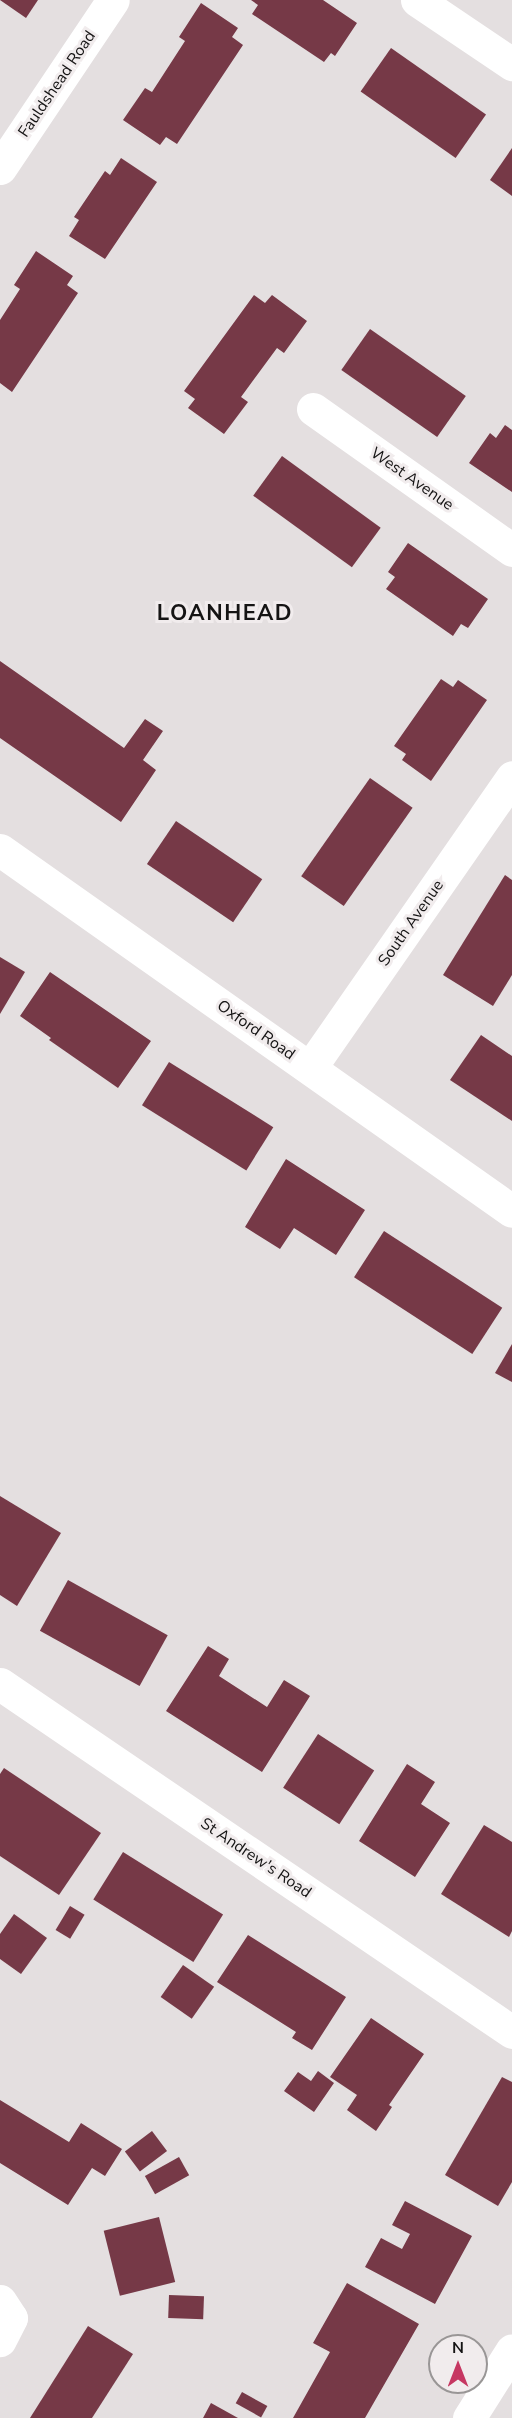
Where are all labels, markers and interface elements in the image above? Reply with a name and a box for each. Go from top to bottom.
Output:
street label: Fauldshead Road [14,27,100,141]
street label: West Avenue [367,443,457,515]
district label: LOANHEAD [157,601,293,627]
street label: South Avenue [374,876,448,970]
street label: Oxford Road [213,996,299,1064]
street label: St Andrew's Road [197,1814,315,1902]
north arrow [428,2334,488,2394]
text: N [452,2337,464,2359]

